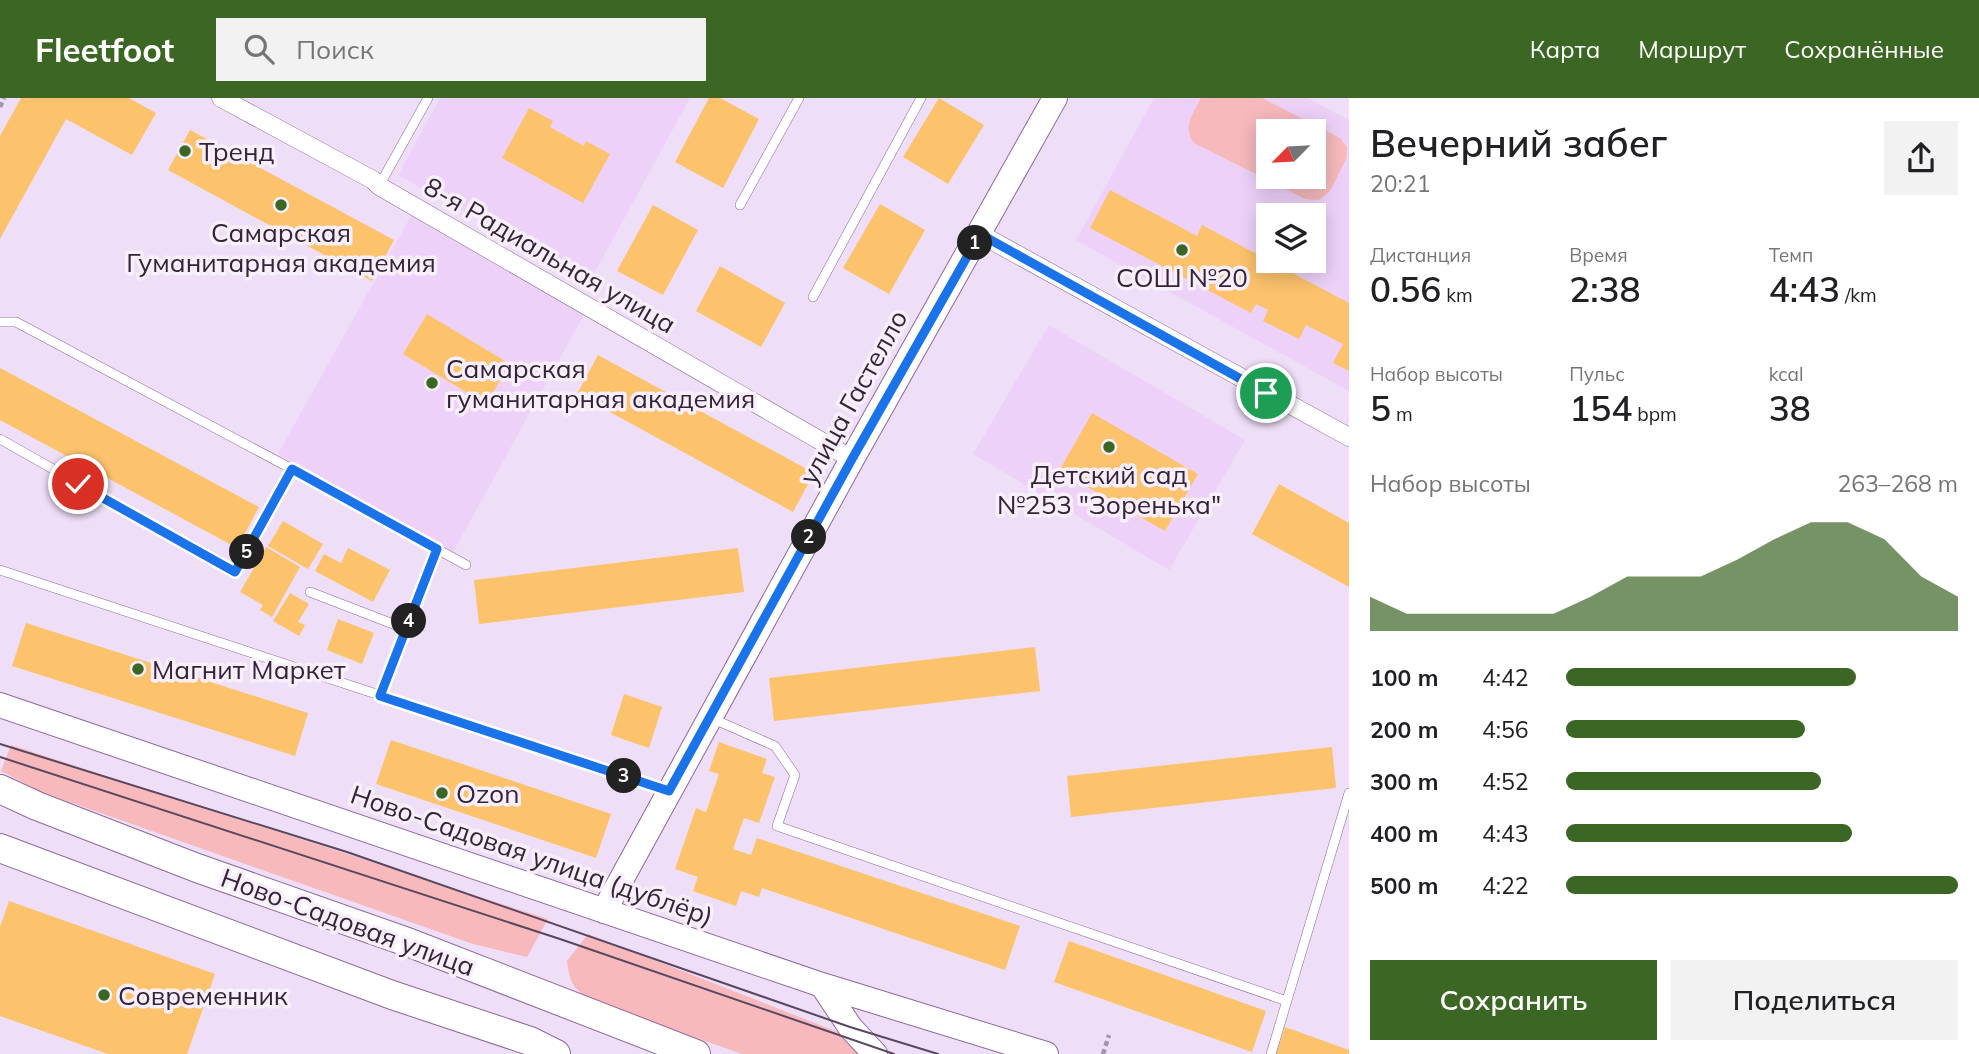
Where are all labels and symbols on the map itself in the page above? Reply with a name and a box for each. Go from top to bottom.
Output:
north arrow [1256,119,1326,189]
place label: Тренд [199,135,275,168]
marker: Тренд [177,143,193,159]
street label: 8-я Радиальная улица [418,169,682,341]
marker: Самарская Гуманитарная академия [273,197,289,213]
place label: Самарская Гуманитарная академия [126,216,436,279]
pin: 1 [958,226,992,260]
marker: СОШ №20 [1174,242,1190,258]
place label: СОШ №20 [1116,261,1248,294]
street label: улица Гастелло [791,304,915,490]
place label: Самарская гуманитарная академия [446,352,755,415]
pin [1236,363,1296,423]
marker: Самарская гуманитарная академия [424,375,440,391]
marker: Детский сад №253 "Зоренька" [1101,439,1117,455]
pin [48,454,108,514]
place label: Детский сад №253 "Зоренька" [997,458,1221,521]
pin: 2 [792,520,826,555]
pin: 5 [230,534,264,570]
pin: 4 [392,603,426,638]
place label: Магнит Маркет [152,653,346,686]
marker: Магнит Маркет [130,661,146,677]
pin: 3 [606,758,642,794]
place label: Ozon [456,777,519,810]
street label: Ново-Садовая улица (дублёр) [347,778,717,932]
marker: Ozon [434,785,450,801]
street label: Ново-Садовая улица [217,862,479,982]
place label: Современник [118,979,288,1012]
marker: Современник [96,987,112,1003]

